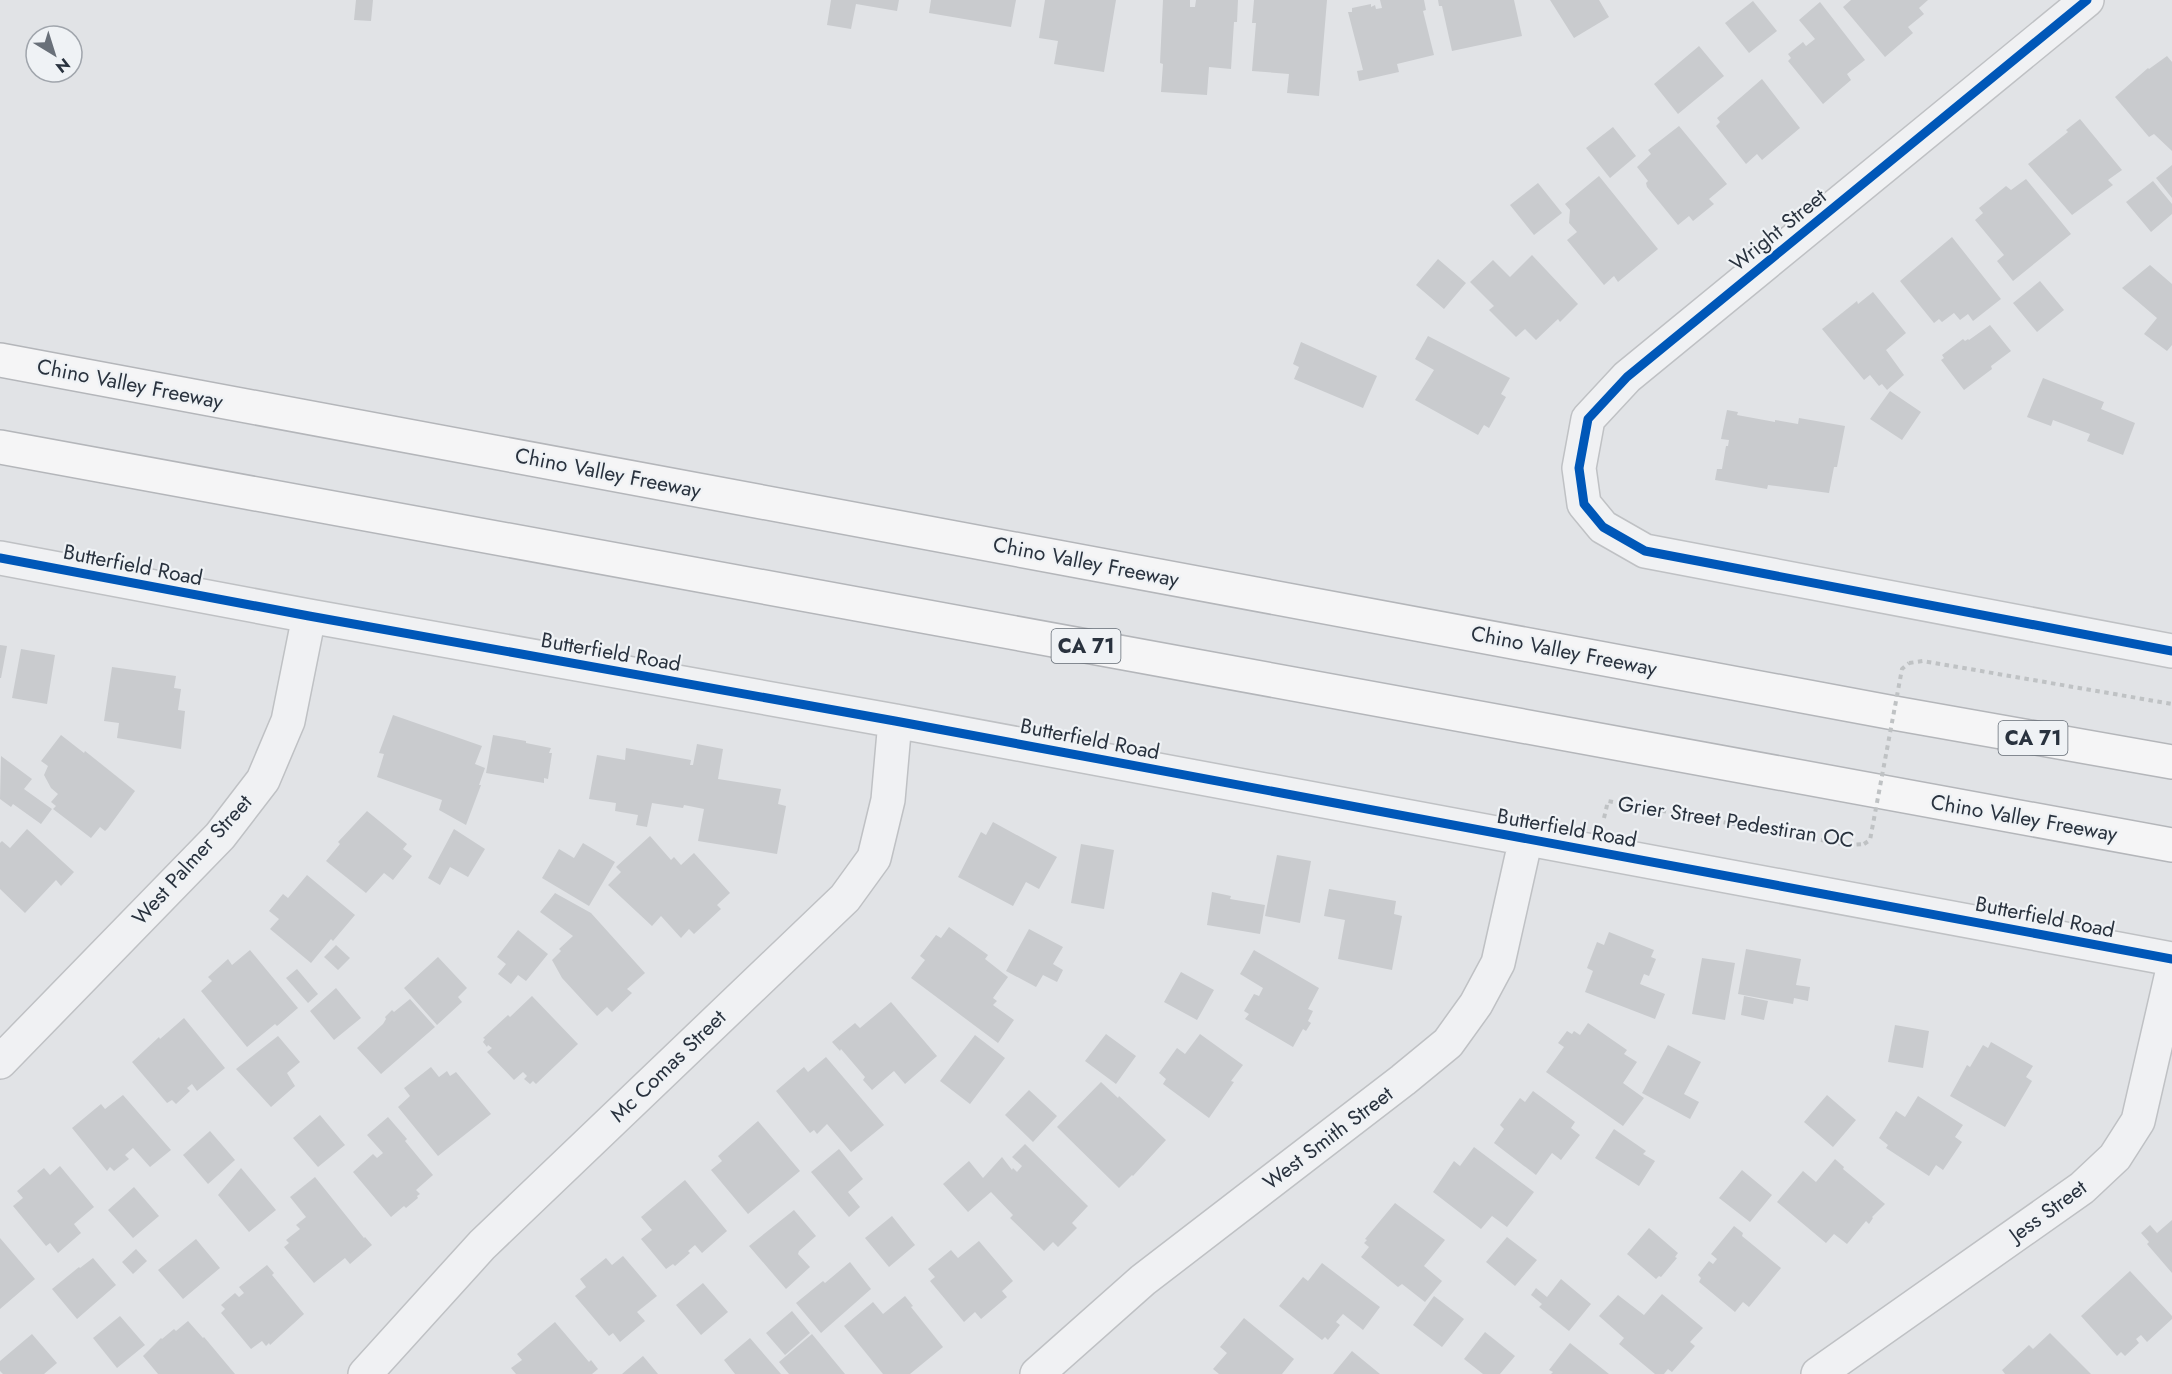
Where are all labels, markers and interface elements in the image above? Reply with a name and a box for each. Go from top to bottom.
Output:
north arrow [24,24,84,84]
text: N [51,52,75,78]
street label: Wright Street [1723,182,1833,278]
street label: Chino Valley Freeway [34,351,226,417]
street label: Chino Valley Freeway [512,440,704,506]
street label: Chino Valley Freeway [990,529,1182,595]
street label: Butterfield Road [61,537,205,593]
street label: Chino Valley Freeway [1468,618,1660,684]
street label: Butterfield Road [539,625,683,679]
road number: CA 71 [1052,629,1120,663]
street label: Butterfield Road [1018,711,1162,767]
road number: CA 71 [1998,721,2068,755]
street label: Chino Valley Freeway [1928,787,2120,849]
street label: West Palmer Street [125,788,259,932]
street label: Grier Street Pedestiran OC [1616,789,1856,855]
street label: Butterfield Road [1495,801,1639,855]
street label: Butterfield Road [1973,889,2117,945]
street label: Mc Comas Street [603,1003,733,1129]
street label: West Smith Street [1257,1079,1399,1197]
street label: Jess Street [2001,1173,2093,1251]

